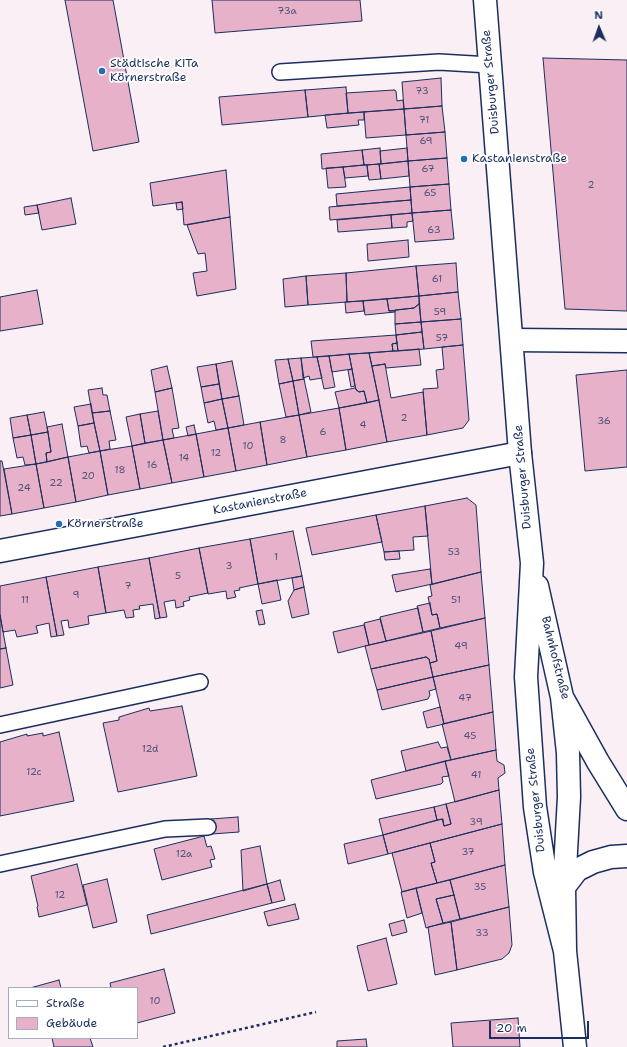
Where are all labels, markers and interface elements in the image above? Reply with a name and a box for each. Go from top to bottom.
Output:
house number: 73a [277,5,297,17]
north arrow [579,8,619,48]
text: N [594,8,603,23]
street label: Duisburger Straße [479,29,503,135]
place label: Städtische KiTa Körnerstraße [110,57,199,85]
marker: Städtische KiTa Körnerstraße [97,66,107,76]
house number: 73 [415,85,429,97]
house number: 71 [419,114,429,126]
house number: 69 [419,135,433,147]
place label: Kastanienstraße [472,152,567,166]
marker: Kastanienstraße [459,154,469,164]
house number: 67 [422,163,434,175]
house number: 2 [588,179,594,191]
house number: 65 [424,187,436,199]
house number: 63 [427,224,441,236]
house number: 61 [432,273,442,285]
house number: 59 [434,306,446,318]
house number: 57 [436,332,448,344]
house number: 2 [401,412,407,424]
house number: 36 [597,415,611,427]
house number: 4 [360,419,366,431]
street label: Duisburger Straße [511,424,535,530]
house number: 6 [320,426,326,438]
house number: 8 [280,434,286,446]
house number: 10 [243,440,253,452]
house number: 12 [211,447,221,459]
house number: 14 [179,452,189,464]
house number: 16 [147,459,157,471]
house number: 18 [114,464,126,476]
house number: 20 [81,470,95,482]
house number: 22 [49,477,63,489]
house number: 24 [17,482,31,494]
street label: Kastanienstraße [212,486,308,518]
place label: Körnerstraße [67,517,144,531]
marker: Körnerstraße [54,519,64,529]
house number: 53 [448,546,460,558]
house number: 1 [274,551,278,563]
house number: 3 [226,560,232,572]
house number: 5 [175,570,181,582]
house number: 7 [125,580,131,592]
house number: 9 [73,589,79,601]
house number: 11 [21,594,29,606]
house number: 51 [451,594,461,606]
street label: Bahnhofstraße [538,615,572,701]
house number: 49 [454,640,468,652]
house number: 47 [458,692,472,704]
house number: 45 [464,730,476,742]
house number: 12d [142,743,158,755]
street label: Duisburger Straße [523,747,549,853]
house number: 12c [26,766,42,778]
house number: 41 [471,769,481,781]
house number: 39 [469,816,483,828]
house number: 37 [461,846,475,858]
house number: 12a [176,848,192,860]
house number: 35 [474,881,486,893]
house number: 12 [55,889,65,901]
house number: 33 [475,927,489,939]
legend [8,987,138,1039]
text: Straße [46,995,85,1011]
house number: 10 [150,995,160,1007]
scale bar [491,1013,591,1039]
text: Gebäude [46,1015,97,1031]
text: 20 m [496,1020,527,1036]

